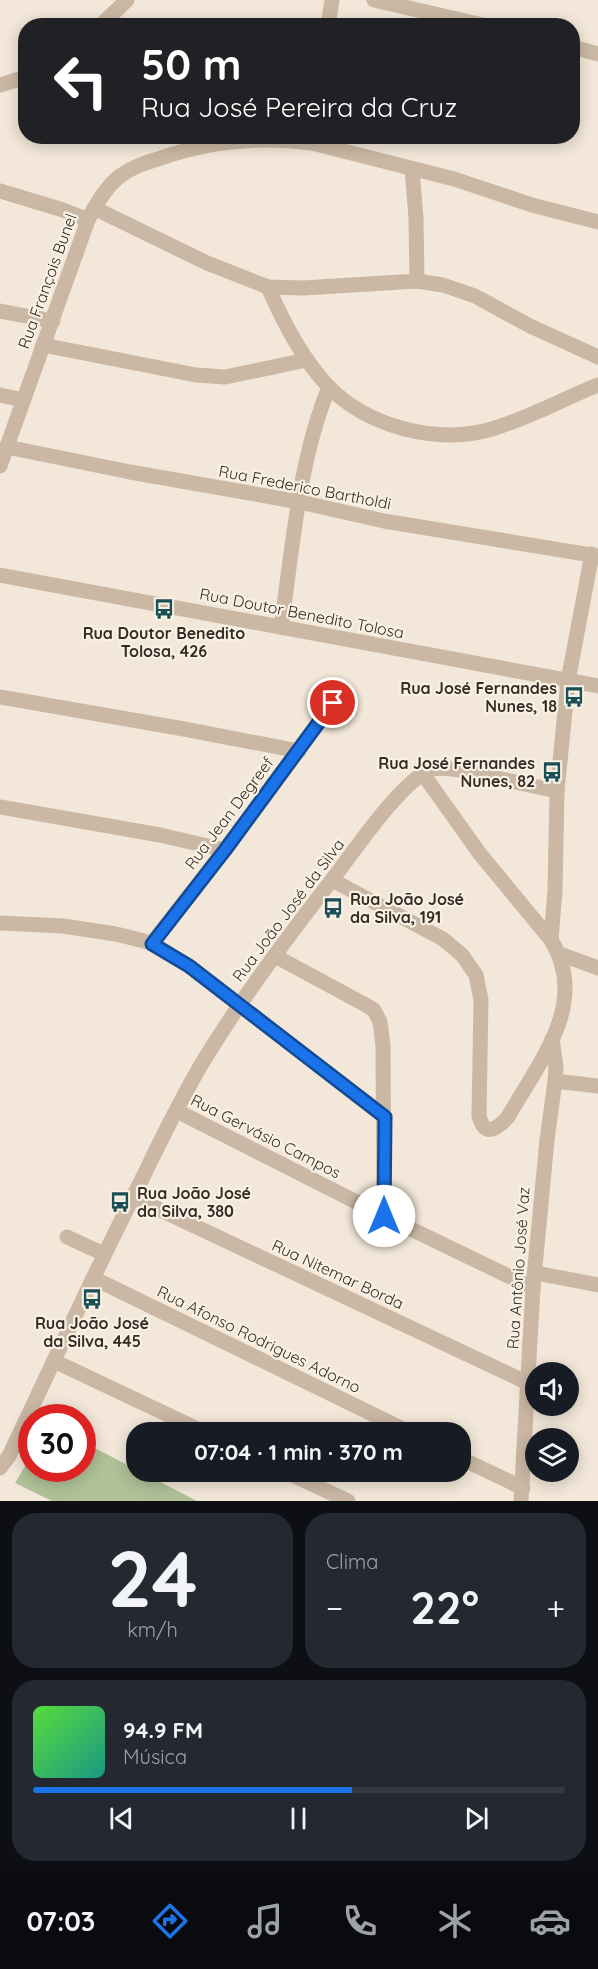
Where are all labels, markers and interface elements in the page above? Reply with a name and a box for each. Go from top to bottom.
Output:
text: 50 m [141,38,241,91]
icon: left [42,42,120,120]
text: Rua José Pereira da Cruz [141,90,457,124]
street label: Rua François Bunel [13,211,81,351]
street label: Rua Frederico Bartholdi [217,460,393,514]
street label: Rua Doutor Benedito Tolosa [198,583,406,643]
bus stop icon: Rua Doutor Benedito Tolosa, 426 [152,597,176,621]
place label: Rua Doutor Benedito Tolosa, 426 [83,623,245,661]
pin [307,677,358,728]
place label: Rua José Fernandes Nunes, 18 [400,678,557,716]
bus stop icon: Rua José Fernandes Nunes, 18 [562,685,586,709]
icon: arrive [316,686,349,719]
street label: Rua Jean Degreef [180,753,278,873]
place label: Rua José Fernandes Nunes, 82 [378,753,535,791]
bus stop icon: Rua José Fernandes Nunes, 82 [540,760,564,784]
street label: Rua João José da Silva [228,835,348,985]
place label: Rua João José da Silva, 191 [350,889,464,927]
bus stop icon: Rua João José da Silva, 191 [321,896,345,920]
street label: Rua Gervásio Campos [188,1090,344,1182]
place label: Rua João José da Silva, 380 [137,1183,251,1221]
position arrow [352,1184,416,1248]
street label: Rua Antônio José Vaz [502,1186,534,1350]
bus stop icon: Rua João José da Silva, 380 [108,1190,132,1214]
street label: Rua Nitemar Borda [269,1235,407,1313]
street label: Rua Afonso Rodrigues Adorno [154,1281,364,1397]
bus stop icon: Rua João José da Silva, 445 [80,1287,104,1311]
place label: Rua João José da Silva, 445 [35,1313,149,1351]
map controls [525,1362,579,1482]
button: sound [525,1362,579,1416]
speed limit sign: 30 [18,1404,96,1482]
button: layers [525,1428,579,1482]
text: 07:04 · 1 min · 370 m [194,1438,403,1466]
text: 24 [107,1529,198,1627]
text: Clima [326,1549,378,1574]
text: 22° [410,1579,479,1635]
text: − [326,1587,343,1628]
text: + [546,1587,565,1628]
text: km/h [127,1617,178,1642]
text: 94.9 FM [123,1716,203,1744]
text: Música [123,1744,187,1769]
icon: previous [105,1802,138,1835]
icon: pause [282,1802,315,1835]
icon: next [460,1802,493,1835]
icon: directions [149,1900,191,1942]
icon: music [244,1900,286,1942]
icon: phone [339,1900,381,1942]
icon: climate [434,1900,476,1942]
icon: car [529,1900,571,1942]
text: 07:03 [27,1904,95,1938]

